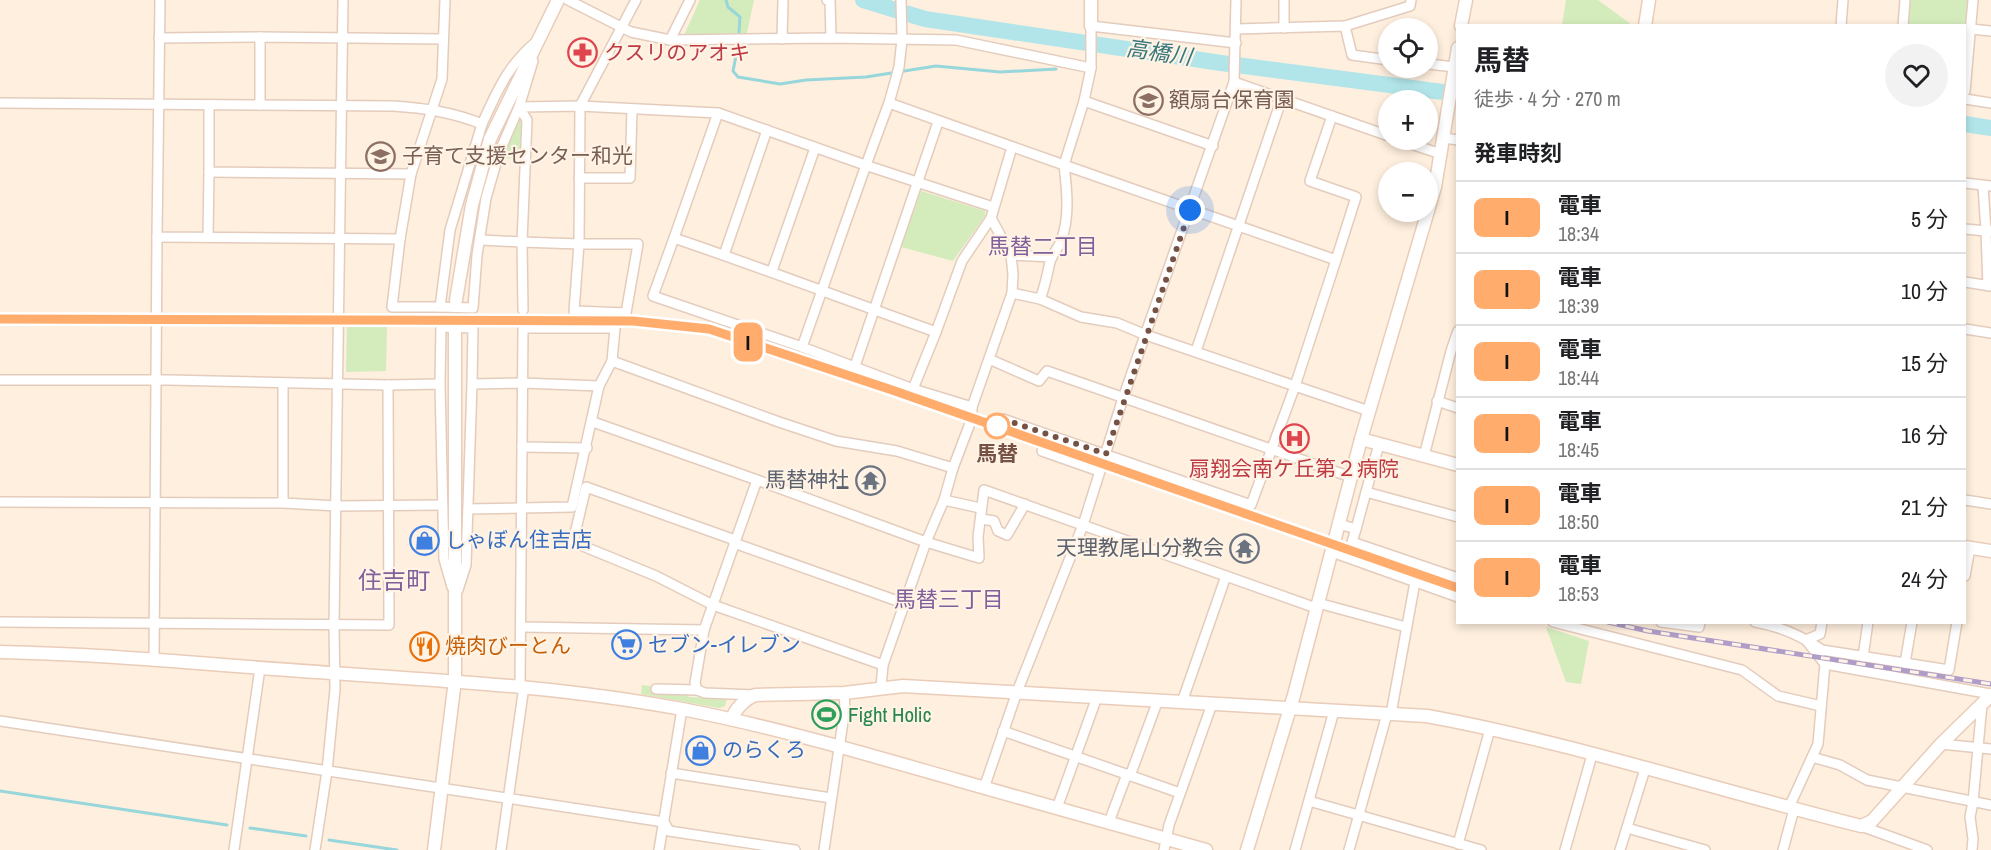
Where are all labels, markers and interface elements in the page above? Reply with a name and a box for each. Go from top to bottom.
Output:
map controls [1378,18,1438,222]
button: locate [1378,18,1438,78]
water label: 高橋川 [1124,33,1196,72]
pharmacy icon: クスリのアオキ [567,37,599,69]
place label: クスリのアオキ [604,38,750,67]
text: 馬替 [1474,41,1530,79]
button: heart [1885,44,1948,107]
school or university icon: 額扇台保育園 [1132,84,1164,116]
place label: 額扇台保育園 [1169,85,1295,114]
text: 徒歩 · 4 分 · 270 m [1474,85,1621,112]
button: + [1378,90,1438,150]
text: 発車時刻 [1474,138,1562,168]
school or university icon: 子育て支援センター和光 [365,140,397,172]
place label: 子育て支援センター和光 [402,141,633,170]
button: − [1378,162,1438,222]
text: 電車 [1558,190,1602,220]
your location [1175,195,1205,225]
text: I [1505,203,1509,232]
text: 5 分 [1911,204,1948,234]
text: 18:34 [1558,220,1599,247]
district label: 馬替二丁目 [988,231,1098,261]
text: 電車 [1558,262,1602,292]
text: I [1505,275,1509,304]
text: 10 分 [1901,276,1948,306]
text: 18:39 [1558,292,1599,319]
line badge: I [728,322,768,362]
text: I [746,328,750,357]
text: 電車 [1558,334,1602,364]
text: I [1505,347,1509,376]
text: 15 分 [1901,348,1948,378]
text: 18:44 [1558,364,1599,391]
text: 電車 [1558,406,1602,436]
marker: 馬替 [984,413,1010,439]
text: I [1505,419,1509,448]
text: 16 分 [1901,420,1948,450]
hospital icon: 扇翔会南ケ丘第２病院 [1278,422,1310,454]
text: 18:45 [1558,436,1599,463]
place label: 馬替 [976,439,1018,468]
place label: 扇翔会南ケ丘第２病院 [1189,454,1399,483]
temple icon: 馬替神社 [854,464,886,496]
place label: 馬替神社 [765,465,849,494]
text: 電車 [1558,478,1602,508]
text: I [1505,491,1509,520]
text: 21 分 [1901,492,1948,522]
text: 18:50 [1558,508,1599,535]
shop icon: しゃぼん住吉店 [408,524,440,556]
place label: しゃぼん住吉店 [445,525,592,554]
temple icon: 天理教尾山分教会 [1229,532,1261,564]
place label: 天理教尾山分教会 [1056,533,1224,562]
text: 電車 [1558,550,1602,580]
text: I [1505,563,1509,592]
district label: 住吉町 [358,564,430,596]
text: 24 分 [1901,564,1948,594]
text: 18:53 [1558,580,1599,607]
district label: 馬替三丁目 [894,584,1004,614]
supermarket icon: セブン-イレブン [611,629,643,661]
restaurant icon: 焼肉びーとん [408,630,440,662]
place label: セブン-イレブン [648,630,801,659]
place label: 焼肉びーとん [445,631,571,660]
sports icon: Fight Holic [811,699,843,731]
place label: Fight Holic [848,700,931,729]
shop icon: のらくろ [685,734,717,766]
place label: のらくろ [722,735,806,764]

